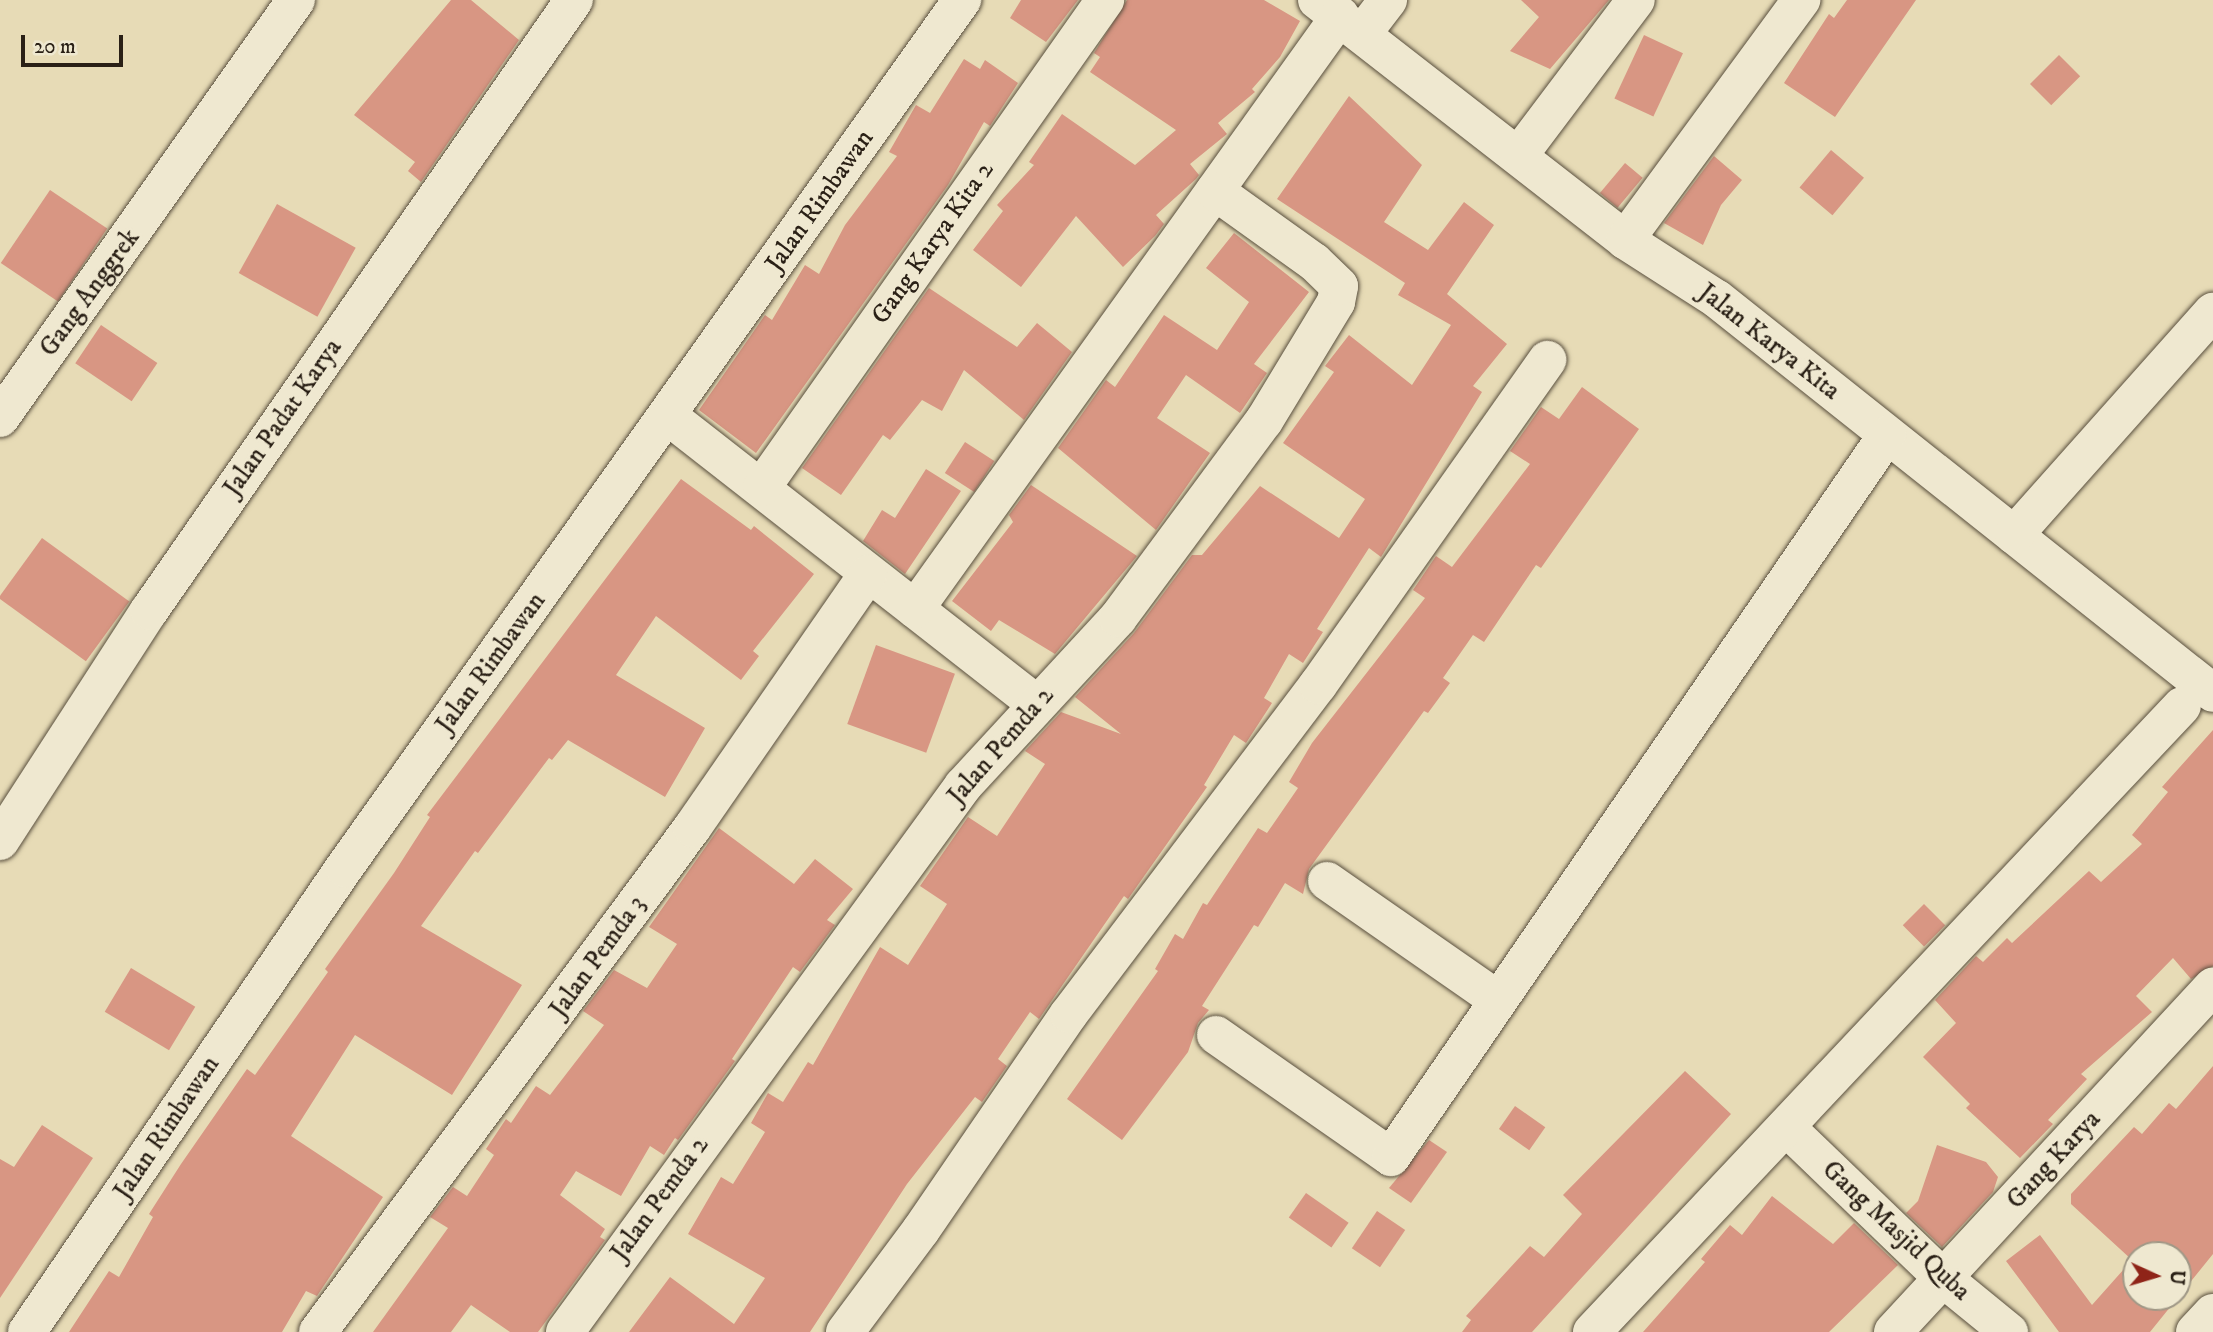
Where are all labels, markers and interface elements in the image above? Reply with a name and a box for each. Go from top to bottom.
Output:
scale bar [24,21,126,65]
text: 20 m [34,34,76,60]
street label: Jalan Rimbawan [759,124,881,278]
street label: Gang Karya Kita 2 [865,156,1001,330]
street label: Gang Anggrek [33,223,147,363]
street label: Jalan Karya Kita [1692,277,1846,407]
street label: Jalan Padat Karya [217,333,349,503]
street label: Jalan Rimbawan [429,586,553,740]
street label: Jalan Pemda 2 [941,681,1061,811]
street label: Jalan Pemda 3 [543,890,653,1024]
street label: Jalan Rimbawan [107,1050,227,1206]
street label: Gang Karya [2001,1104,2107,1216]
street label: Jalan Pemda 2 [604,1131,716,1267]
street label: Gang Masjid Quba [1816,1154,1976,1308]
north arrow [2122,1241,2192,1311]
text: U [2164,1269,2188,1286]

